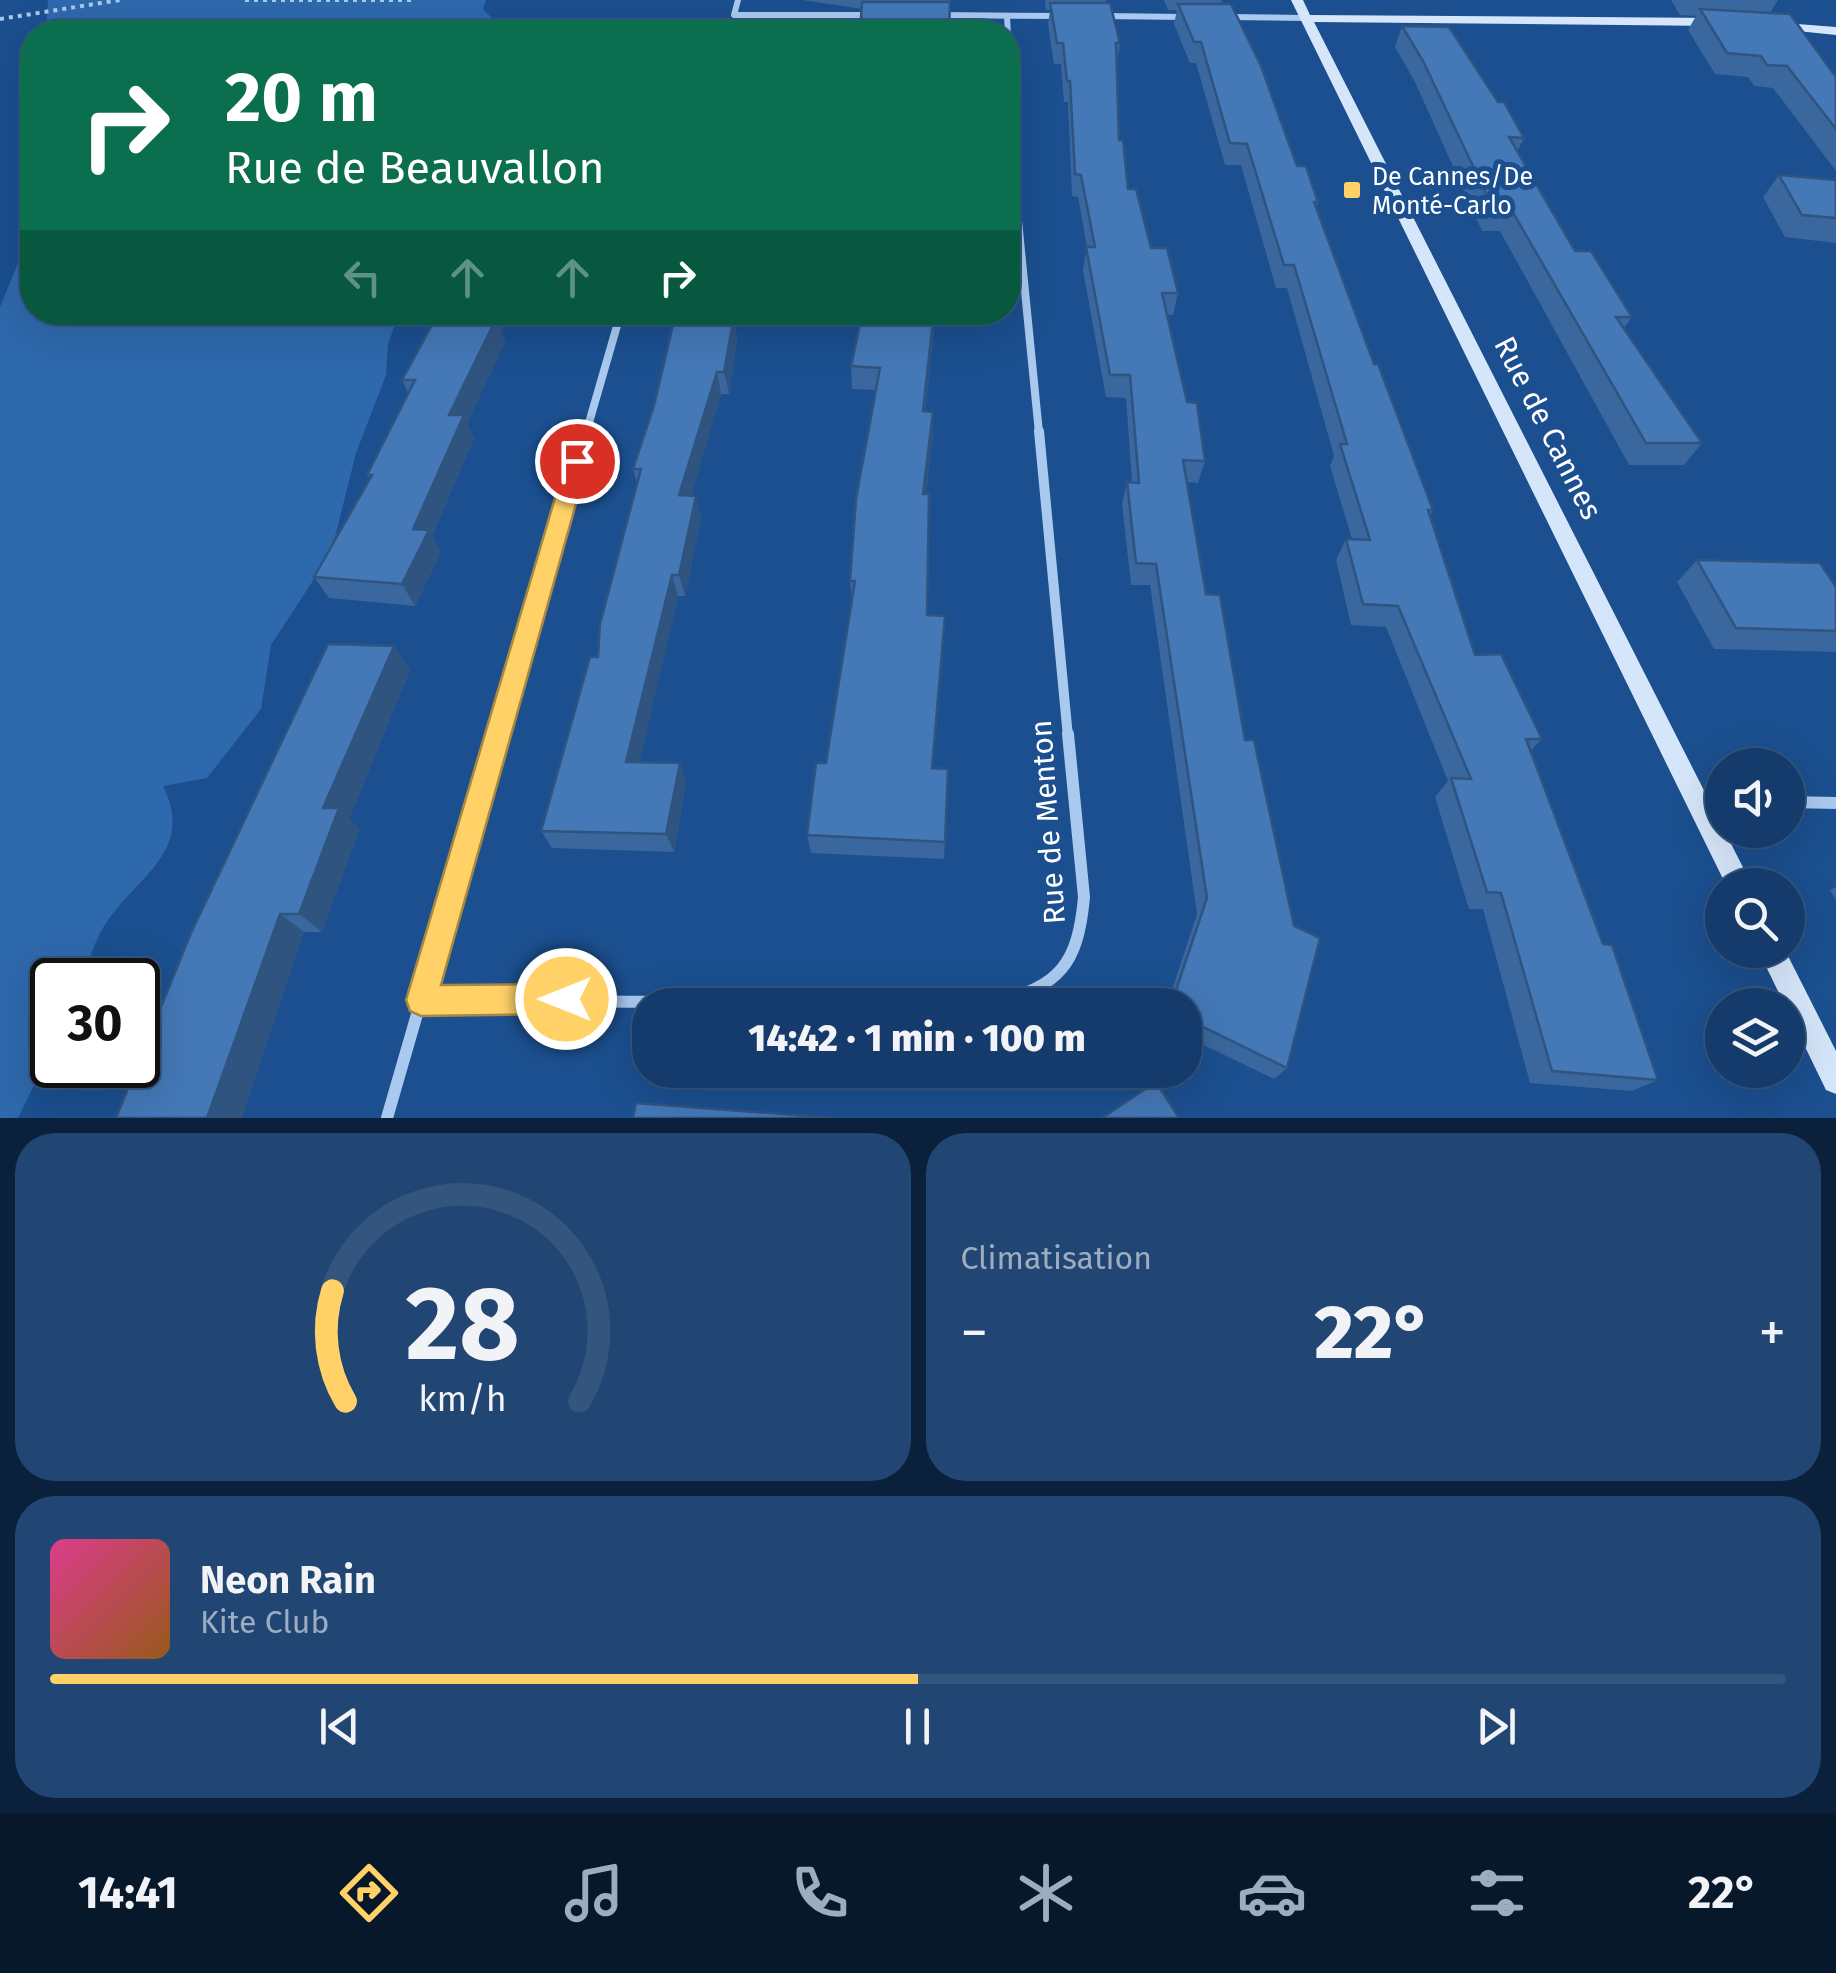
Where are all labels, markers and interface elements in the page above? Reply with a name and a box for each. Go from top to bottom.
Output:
text: 20 m [225,56,378,140]
icon: right [60,60,190,190]
text: Rue de Beauvallon [225,141,605,195]
place label: De Cannes/De Monté-Carlo [1372,162,1533,221]
marker: De Cannes/De Monté-Carlo [1341,179,1363,201]
icon: left [335,250,390,305]
icon: ahead [440,250,495,305]
icon: ahead [545,250,600,305]
icon: right [650,250,705,305]
street label: Rue de Cannes [1486,331,1610,525]
pin [535,419,620,504]
icon: arrive [550,434,605,489]
street label: Rue de Menton [1023,719,1073,925]
map controls [1705,748,1805,1088]
button: sound [1705,748,1805,848]
button: search [1705,868,1805,968]
position arrow [514,947,618,1051]
speed limit sign: 30 [30,958,160,1088]
button: layers [1705,988,1805,1088]
text: 14:42 · 1 min · 100 m [748,1015,1086,1061]
text: Climatisation [961,1239,1152,1277]
text: 28 [406,1262,520,1387]
text: 22° [1315,1288,1432,1378]
text: − [961,1300,988,1366]
text: + [1759,1300,1786,1366]
text: km/h [419,1378,507,1420]
text: Neon Rain [200,1557,376,1603]
text: Kite Club [200,1603,329,1641]
icon: previous [312,1699,367,1754]
icon: pause [890,1699,945,1754]
icon: next [1469,1699,1524,1754]
icon: directions [334,1858,404,1928]
icon: music [559,1858,629,1928]
icon: phone [785,1858,855,1928]
icon: climate [1011,1858,1081,1928]
icon: car [1237,1858,1307,1928]
icon: filters [1462,1858,1532,1928]
text: 14:41 [78,1866,178,1920]
text: 22° [1688,1866,1758,1920]

